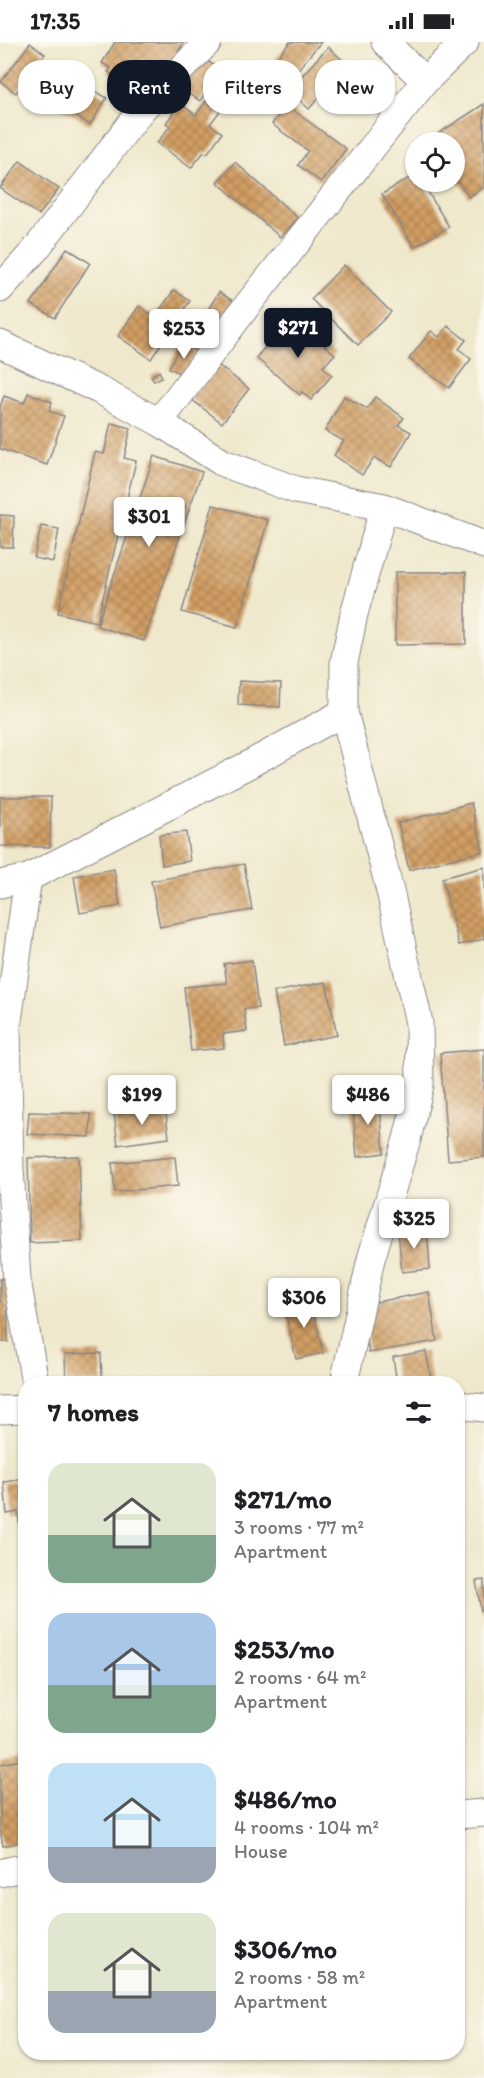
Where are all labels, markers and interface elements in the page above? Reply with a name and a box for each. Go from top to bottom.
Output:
text: 17:35 [30,8,80,35]
chip: Buy [18,60,95,114]
chip: Rent [107,60,191,114]
chip: Filters [203,60,303,114]
chip: New [315,60,395,114]
map controls [405,132,465,192]
button: locate [405,132,465,192]
pin: $271 [262,308,334,359]
pin: $253 [148,309,220,360]
text: $271 [278,315,318,339]
text: $253 [163,316,205,340]
pin: $301 [113,497,185,548]
text: $301 [128,504,170,528]
pin: $199 [106,1075,178,1126]
pin: $486 [332,1075,404,1126]
text: $199 [122,1082,162,1106]
text: $486 [346,1082,390,1106]
pin: $325 [378,1199,450,1250]
text: $325 [393,1206,435,1230]
pin: $306 [268,1278,340,1329]
text: $306 [282,1285,326,1309]
text: 7 homes [48,1396,139,1428]
icon: filters [402,1396,435,1429]
text: $271/mo [234,1483,332,1515]
icon: home [96,1487,168,1559]
text: 3 rooms · 77 m² [234,1515,364,1539]
text: Apartment [234,1539,327,1563]
text: $253/mo [234,1633,335,1665]
icon: home [96,1637,168,1709]
text: 2 rooms · 64 m² [234,1665,366,1689]
text: Apartment [234,1689,327,1713]
text: $486/mo [234,1783,337,1815]
icon: home [96,1787,168,1859]
text: 4 rooms · 104 m² [234,1815,379,1839]
text: House [234,1839,288,1863]
text: $306/mo [234,1933,337,1965]
icon: home [96,1937,168,2009]
text: 2 rooms · 58 m² [234,1965,365,1989]
text: Apartment [234,1989,327,2013]

